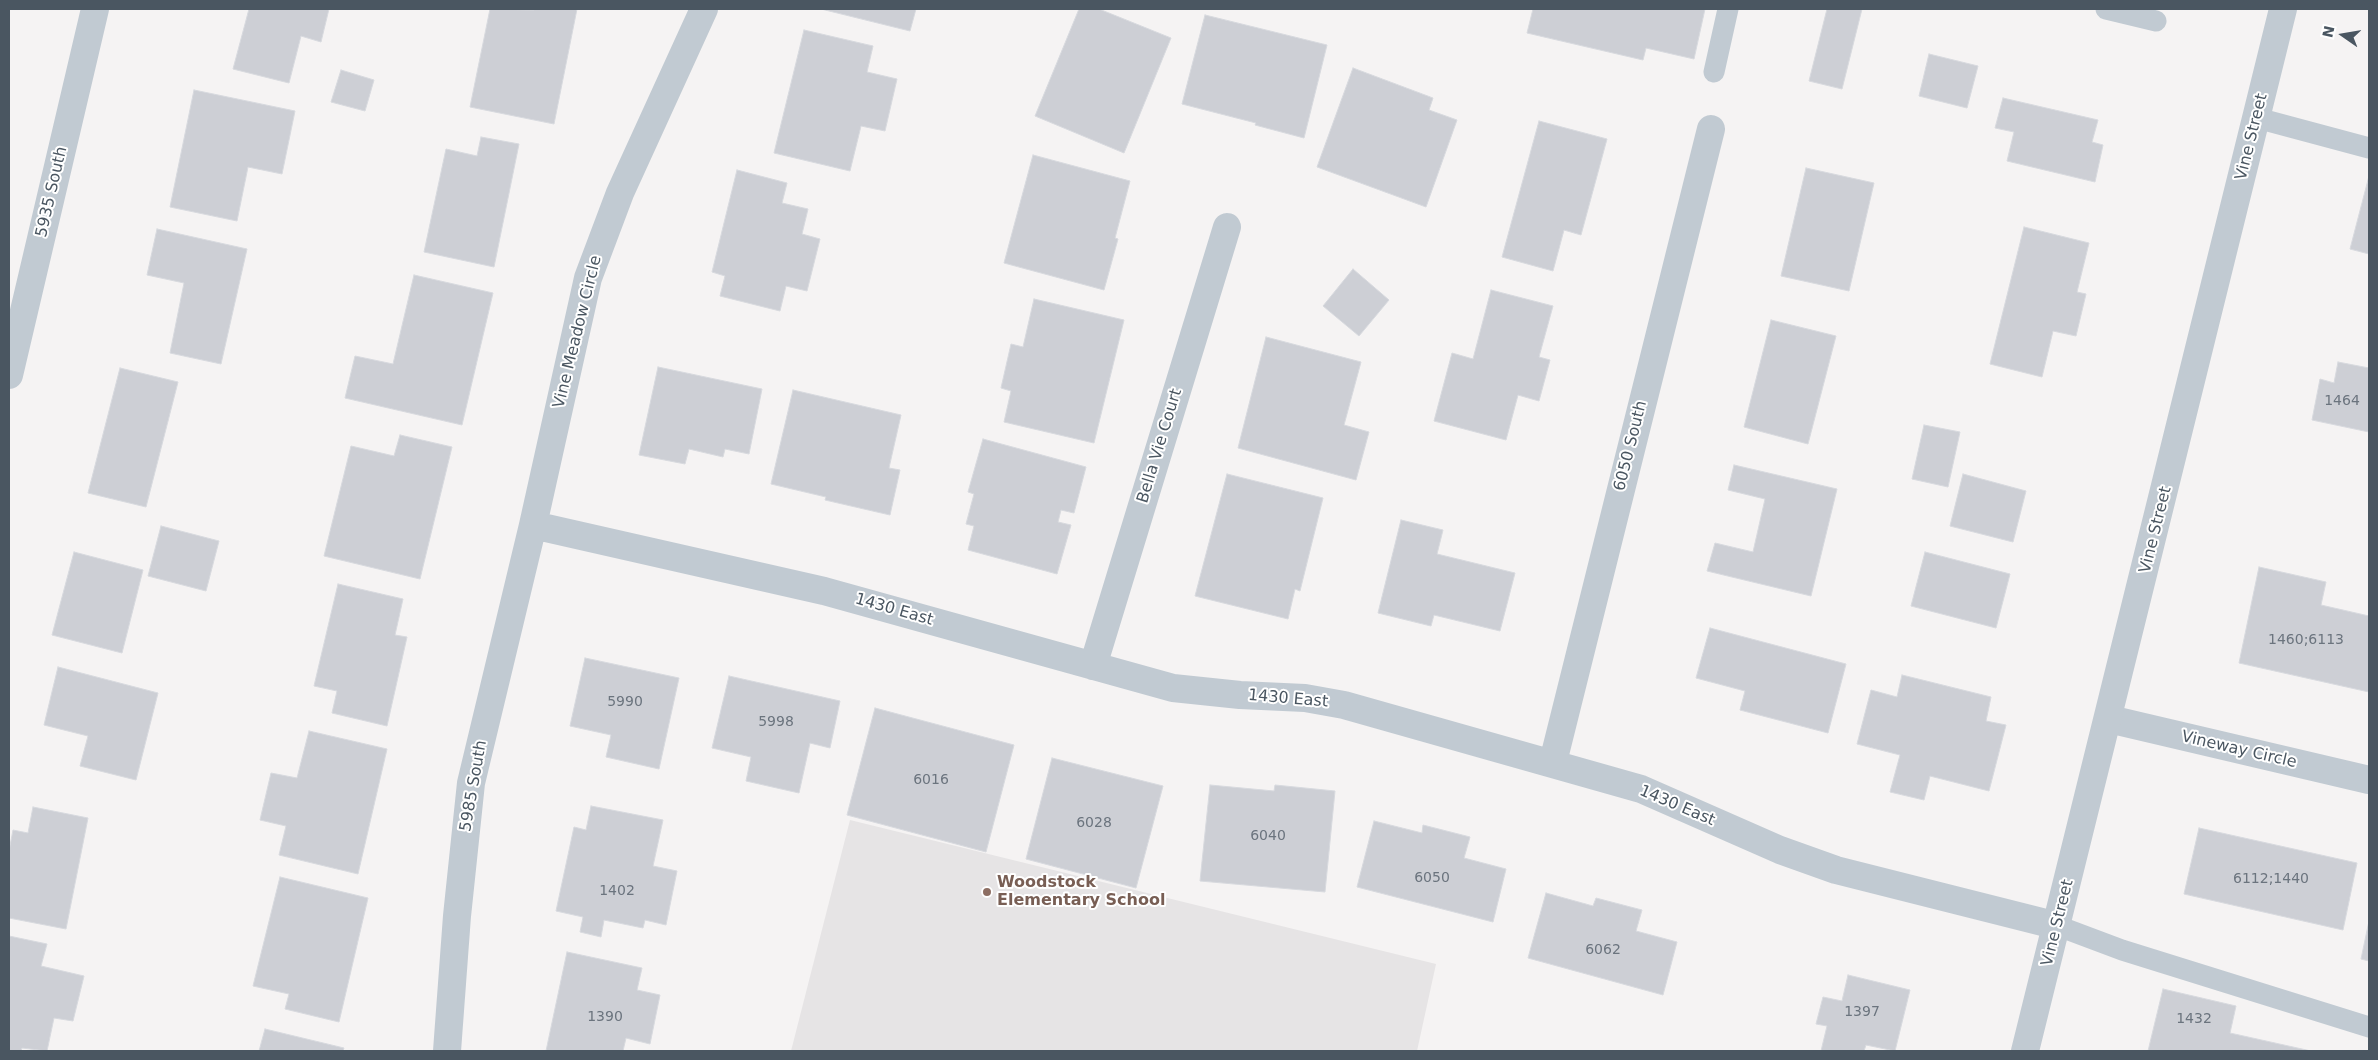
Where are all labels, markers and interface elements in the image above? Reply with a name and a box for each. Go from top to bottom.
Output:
north arrow [2318,10,2368,60]
text: N [2319,24,2337,39]
street label: Vine Street [2232,92,2272,182]
street label: 5935 South [32,145,72,239]
street label: Vine Meadow Circle [550,254,606,410]
street label: Bella Vie Court [1133,387,1187,505]
house number: 1464 [2324,393,2360,409]
street label: 6050 South [1611,399,1651,493]
street label: Vine Street [2136,485,2176,575]
street label: 1430 East [853,590,935,630]
house number: 1460;6113 [2268,632,2344,648]
street label: 1430 East [1247,686,1329,712]
house number: 5990 [607,694,643,710]
house number: 5998 [758,714,794,730]
street label: Vineway Circle [2180,727,2298,773]
street label: 5985 South [457,739,491,833]
house number: 6016 [913,772,949,788]
street label: 1430 East [1636,781,1718,831]
house number: 6028 [1076,815,1112,831]
house number: 6040 [1250,828,1286,844]
house number: 6050 [1414,870,1450,886]
house number: 6112;1440 [2233,871,2309,887]
place label: Woodstock Elementary School [997,873,1165,911]
street label: Vine Street [2038,878,2078,968]
house number: 1402 [599,883,635,899]
marker: Woodstock Elementary School [981,886,993,898]
house number: 6062 [1585,942,1621,958]
house number: 1397 [1844,1004,1880,1020]
house number: 1390 [587,1009,623,1025]
house number: 1432 [2176,1011,2212,1027]

